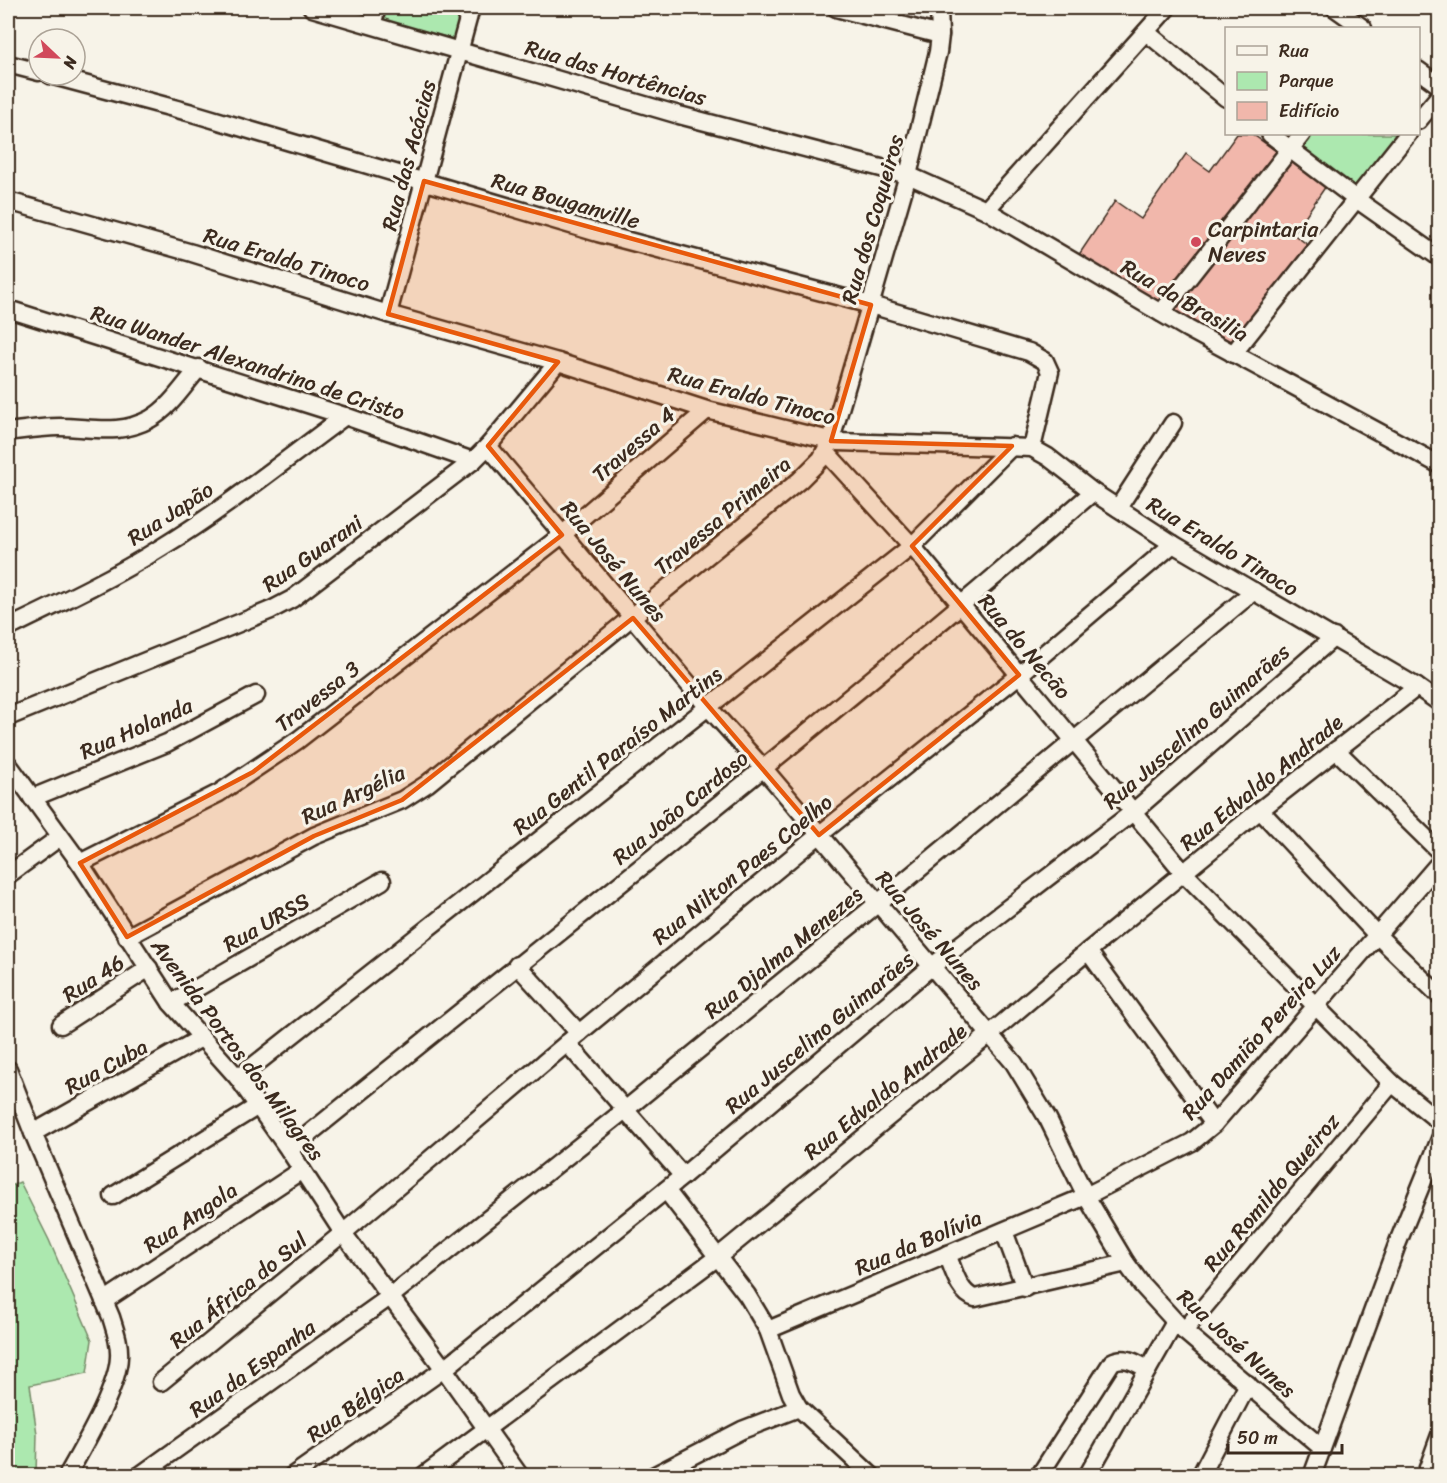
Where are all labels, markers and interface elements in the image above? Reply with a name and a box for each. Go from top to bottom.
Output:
north arrow [27,27,87,87]
legend [1225,27,1420,135]
street label: Rua das Hortências [521,28,712,117]
text: Rua [1279,35,1310,67]
text: N [54,51,86,74]
text: Parque [1279,65,1334,97]
street label: Rua das Acácias [370,74,448,235]
text: Edifício [1279,95,1339,127]
street label: Rua dos Coqueiros [830,129,916,308]
street label: Rua Bouganville [487,161,645,240]
place label: Carpintaria Neves [1208,210,1319,274]
street label: Rua Eraldo Tinoco [199,216,375,303]
marker: Carpintaria Neves [1189,235,1203,249]
street label: Rua da Brasilia [1113,248,1256,353]
street label: Rua Wander Alexandrino de Cristo [86,293,410,432]
street label: Rua Eraldo Tinoco [664,354,840,437]
street label: Travessa 4 [582,396,685,492]
street label: Travessa Primeira [644,446,800,585]
street label: Rua Japão [119,471,222,556]
street label: Rua Eraldo Tinoco [1139,485,1307,607]
street label: Rua José Nunes [551,491,677,631]
street label: Rua Guarani [253,504,372,603]
street label: Rua do Necão [968,584,1081,709]
street label: Rua Juscelino Guimarães [1094,633,1300,819]
street label: Travessa 3 [266,650,369,742]
street label: Rua Gentil Paraíso Martins [504,656,731,845]
street label: Rua Holanda [73,686,200,771]
street label: Rua Edvaldo Andrade [1171,703,1352,861]
street label: Rua João Cardoso [603,740,757,875]
street label: Rua Argélia [295,753,413,836]
street label: Rua Nilton Paes Coelho [643,784,842,955]
street label: Rua José Nunes [866,861,993,1000]
street label: Rua Djalma Menezes [695,876,872,1029]
street label: Rua URSS [215,882,317,963]
street label: Avenida Portos dos Milagres [140,929,335,1169]
street label: Rua Damião Pereira Luz [1171,935,1352,1129]
street label: Rua Juscelino Guimarães [716,940,924,1124]
street label: Rua 46 [54,944,132,1013]
street label: Rua Edvaldo Andrade [795,1012,976,1170]
street label: Rua Cuba [57,1027,155,1105]
street label: Rua Romildo Queiroz [1193,1104,1350,1281]
street label: Rua Angola [135,1171,246,1264]
street label: Rua da Bolívia [848,1198,988,1287]
street label: Rua África do Sul [160,1222,317,1359]
street label: Rua José Nunes [1168,1279,1305,1408]
street label: Rua da Espanha [180,1308,325,1428]
street label: Rua Bélgica [298,1356,413,1453]
scale bar [1228,1417,1342,1455]
text: 50 m [1237,1422,1278,1454]

